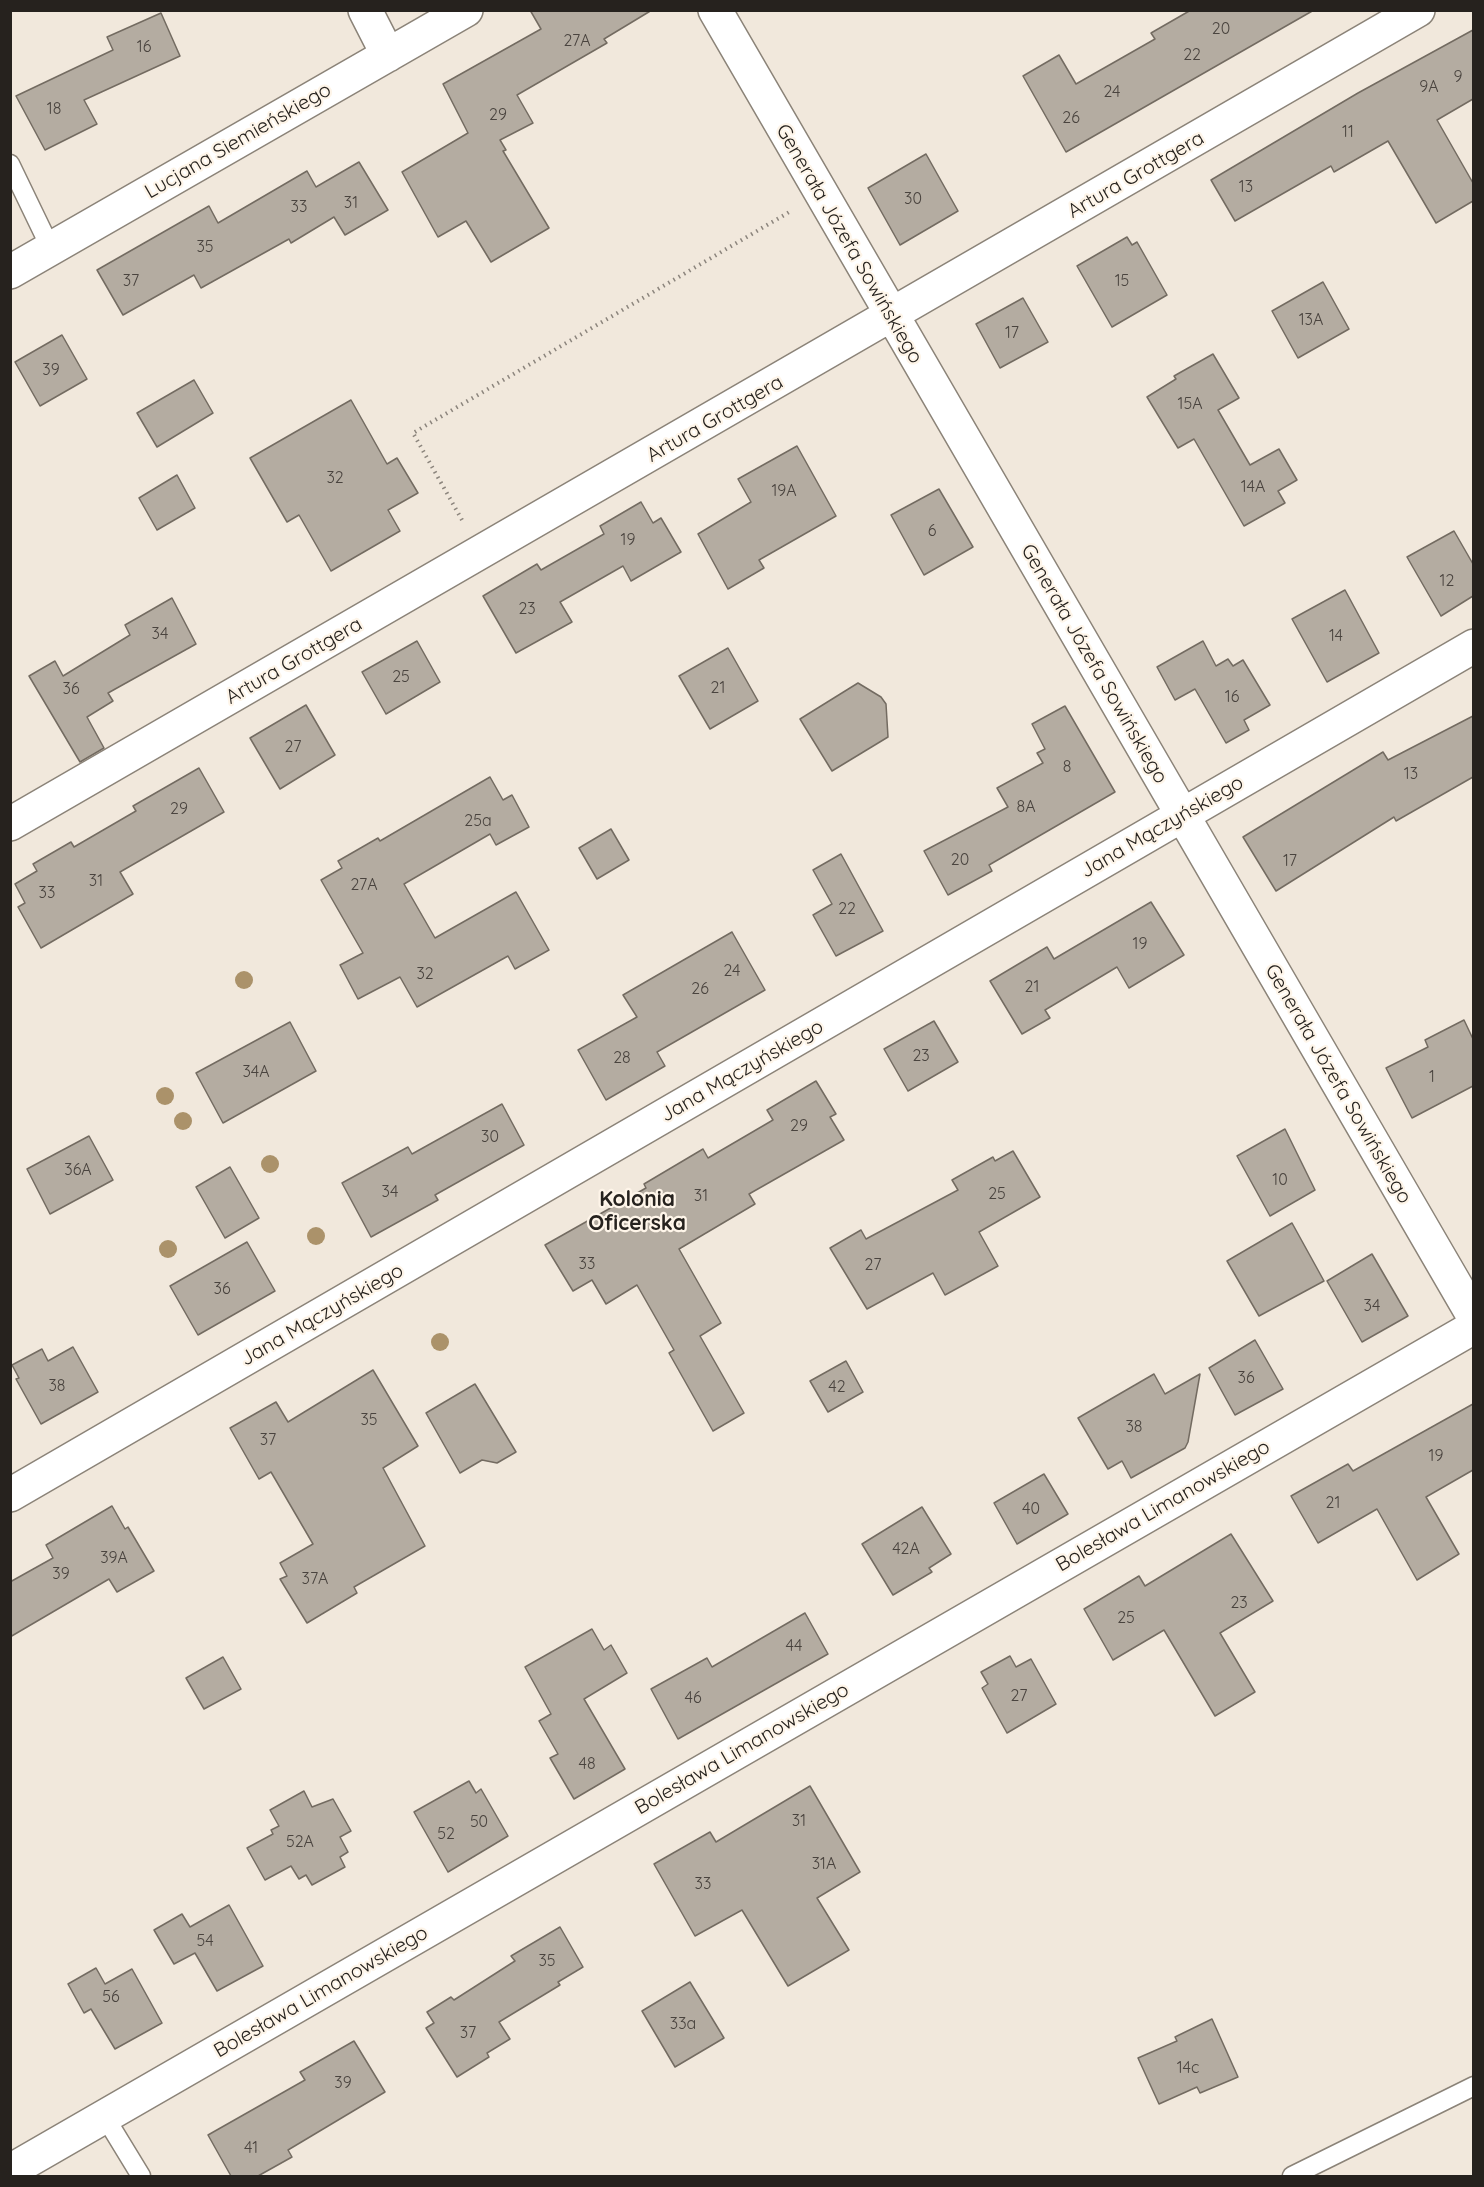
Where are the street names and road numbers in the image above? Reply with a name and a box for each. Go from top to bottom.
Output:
street label: Lucjana Siemieńskiego [141,78,335,204]
street label: Generała Józefa Sowińskiego [770,120,928,368]
street label: Artura Grottgera [1064,126,1208,224]
street label: Artura Grottgera [643,370,787,468]
street label: Generała Józefa Sowińskiego [1015,540,1173,788]
street label: Artura Grottgera [222,612,366,710]
street label: Jana Mączyńskiego [1076,771,1248,883]
street label: Generała Józefa Sowińskiego [1259,960,1417,1208]
street label: Jana Mączyńskiego [656,1015,828,1127]
street label: Jana Mączyńskiego [236,1259,408,1371]
street label: Bolesława Limanowskiego [1052,1435,1274,1577]
street label: Bolesława Limanowskiego [631,1678,853,1820]
street label: Bolesława Limanowskiego [210,1921,432,2063]

